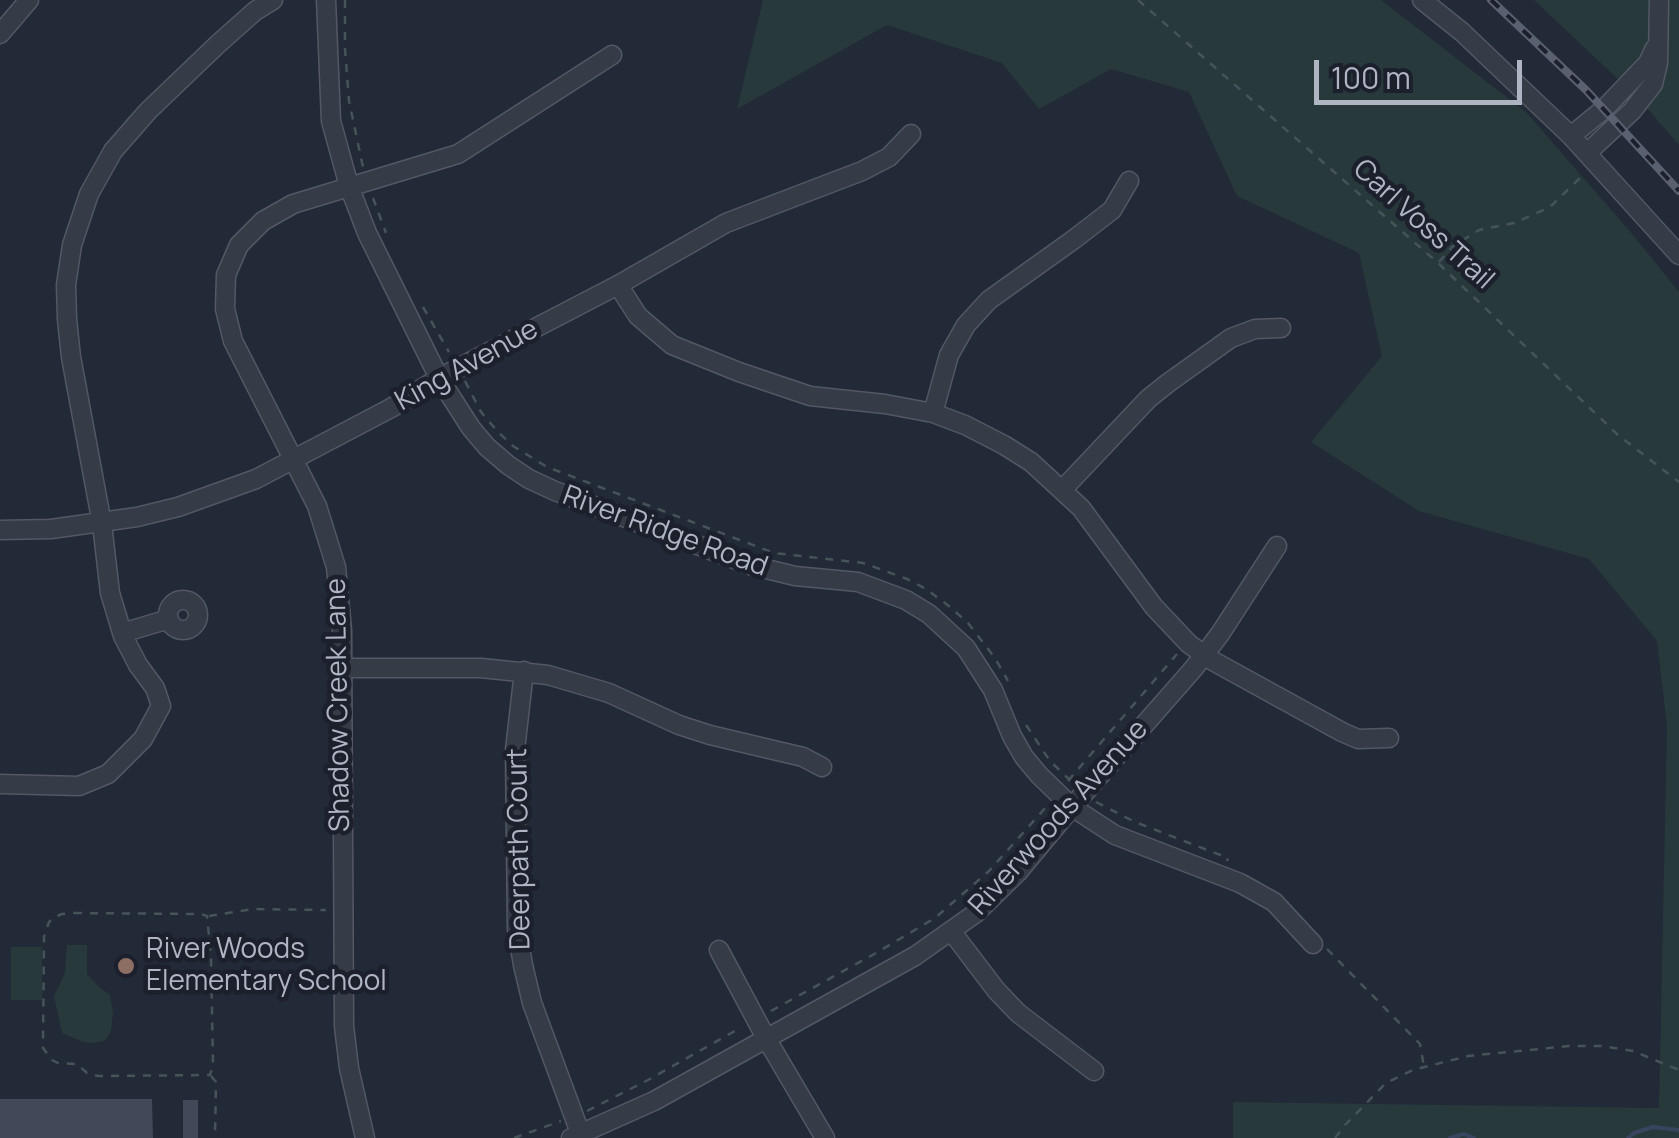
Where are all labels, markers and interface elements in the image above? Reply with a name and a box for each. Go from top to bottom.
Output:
scale bar [1319,40,1526,102]
text: 100 m [1331,57,1411,98]
street label: Carl Voss Trail [1346,153,1500,297]
street label: King Avenue [390,313,544,419]
street label: River Ridge Road [558,479,772,585]
street label: Shadow Creek Lane [320,578,358,832]
street label: Riverwoods Avenue [962,713,1156,923]
street label: Deerpath Court [501,748,539,950]
place label: River Woods Elementary School [146,933,387,999]
marker: River Woods Elementary School [115,955,137,977]

